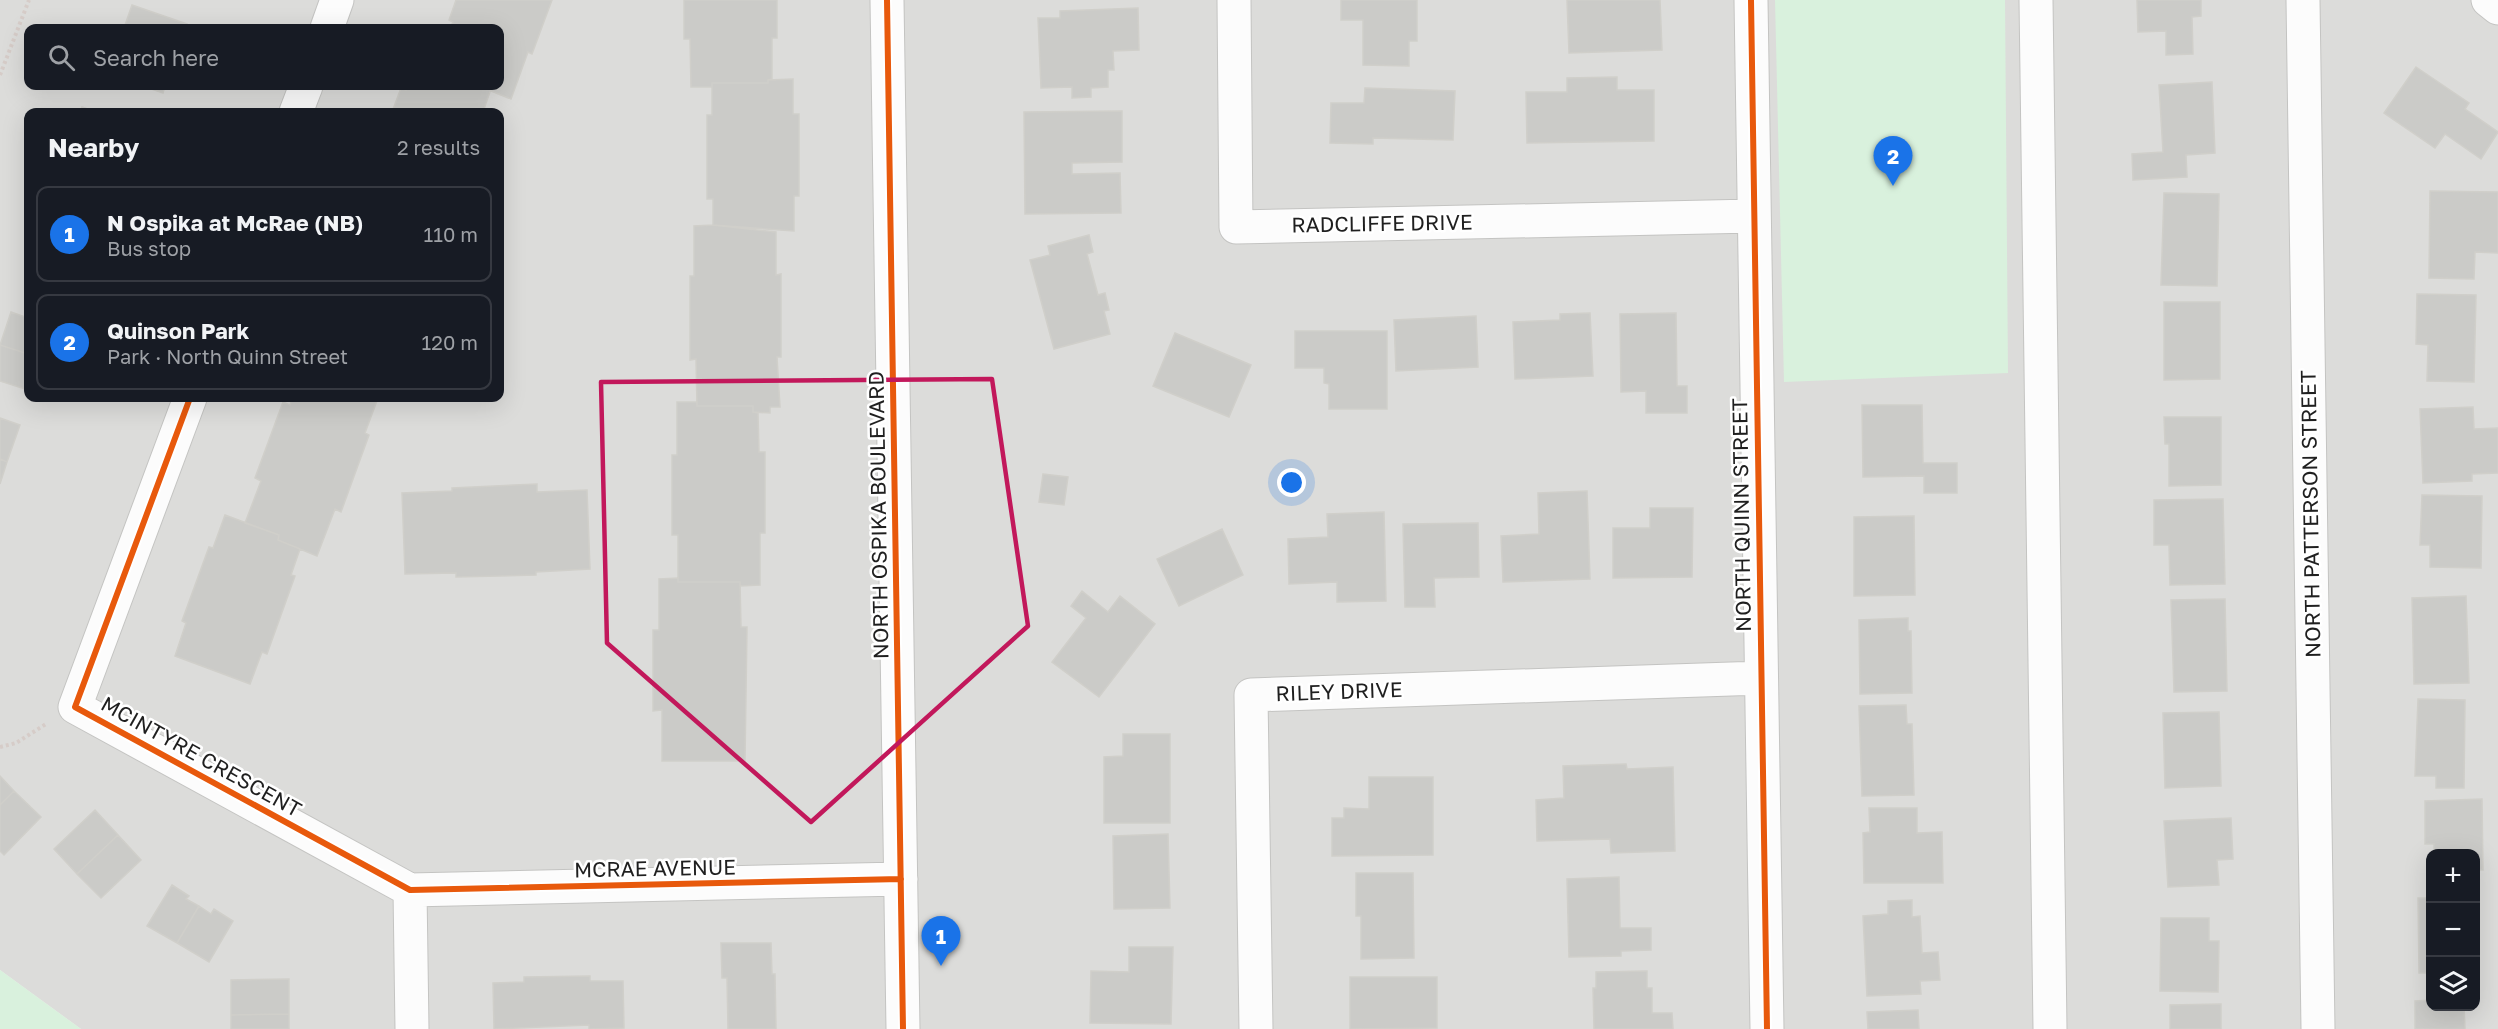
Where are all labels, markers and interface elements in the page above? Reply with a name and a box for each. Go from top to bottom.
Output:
search box [24,24,504,90]
icon: search [45,41,78,74]
text: Search here [93,44,219,71]
text: Nearby [48,132,139,163]
text: 2 results [397,135,480,159]
pin: 2 [1874,136,1912,186]
street label: RADCLIFFE DRIVE [1291,208,1473,238]
text: N Ospika at McRae (NB) [107,209,363,236]
text: 1 [64,222,75,246]
text: 110 m [424,222,478,246]
text: Bus stop [107,236,191,260]
text: Quinson Park [107,317,249,344]
text: 2 [63,330,76,354]
text: 120 m [422,330,478,354]
text: Park · North Quinn Street [107,344,348,368]
street label: NORTH PATTERSON STREET [2294,370,2326,658]
street label: NORTH OSPIKA BOULEVARD [862,371,894,659]
street label: NORTH QUINN STREET [1726,398,1756,632]
your location [1277,468,1306,497]
street label: RILEY DRIVE [1275,676,1403,706]
street label: MCINTYRE CRESCENT [97,690,306,822]
map controls [2426,849,2480,1011]
button: + [2426,849,2480,903]
street label: MCRAE AVENUE [574,854,736,882]
button: − [2426,903,2480,957]
pin: 1 [922,916,960,966]
button: layers [2426,957,2480,1011]

